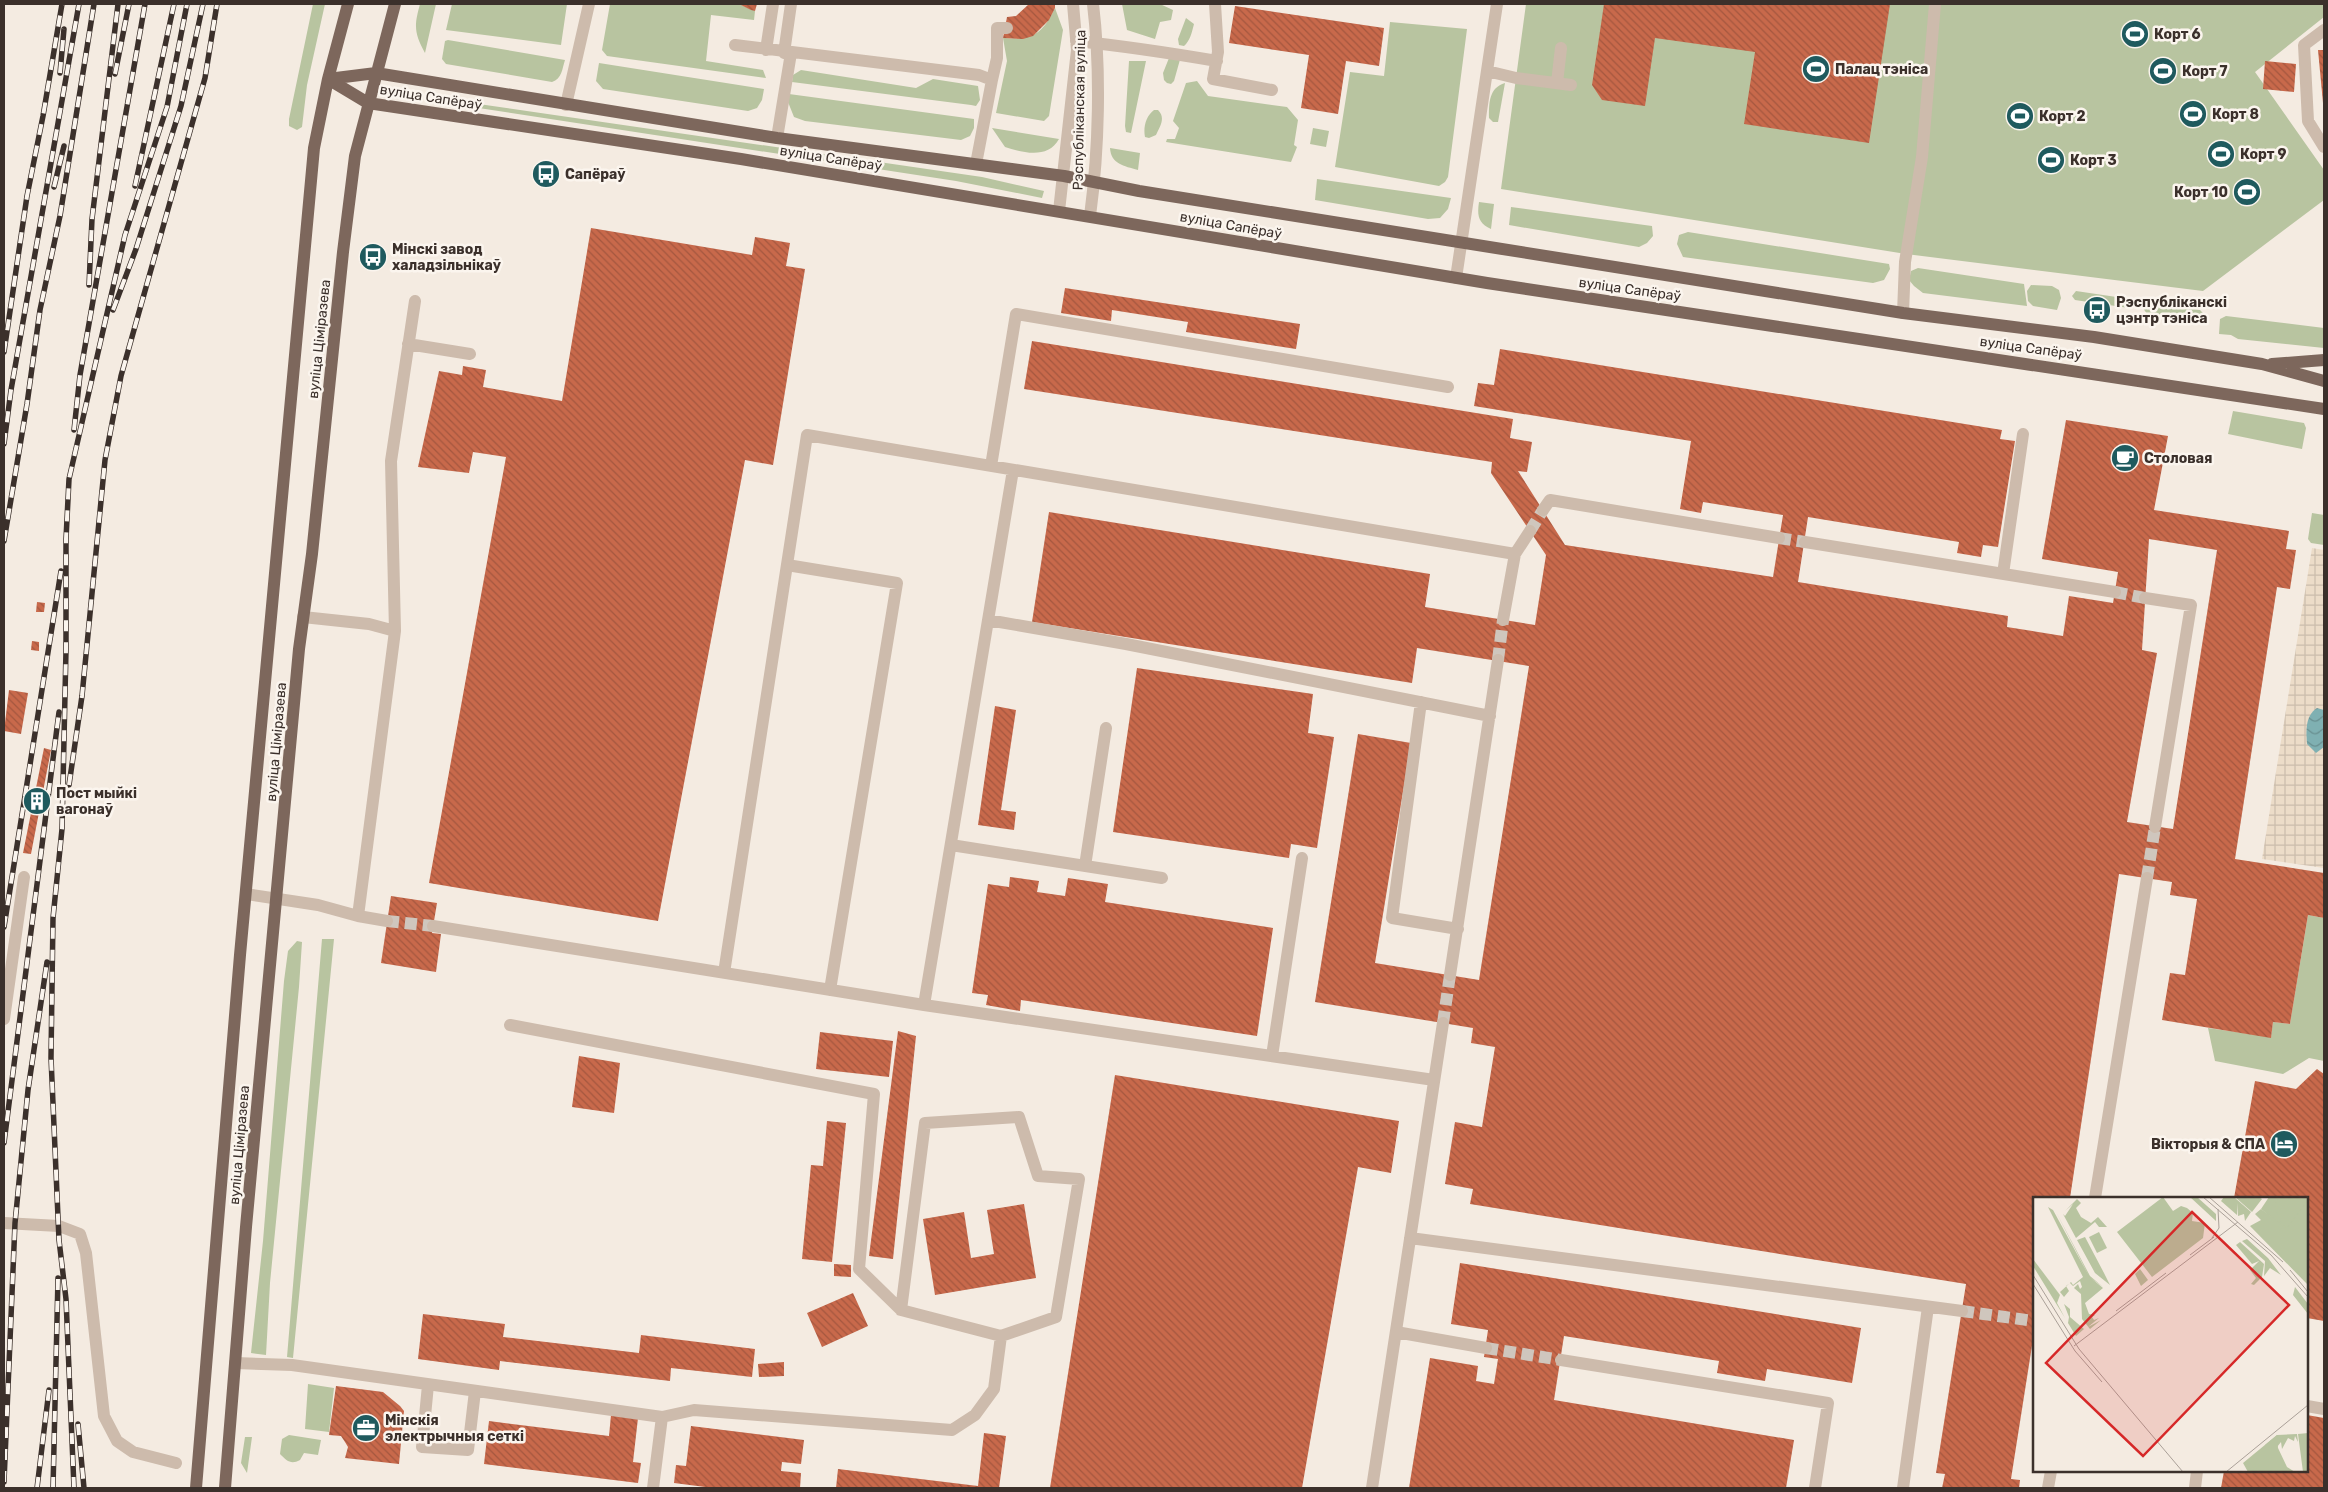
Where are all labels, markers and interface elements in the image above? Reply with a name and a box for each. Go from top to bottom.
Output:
sports icon: Корт 6 [2120,19,2150,49]
place label: Корт 6 [2154,26,2201,43]
street label: Рэспубліканская вуліца [1070,29,1089,191]
sports icon: Палац тэніса [1801,54,1831,84]
sports icon: Корт 7 [2148,56,2178,86]
place label: Палац тэніса [1835,61,1928,78]
place label: Корт 7 [2182,63,2227,80]
street label: вуліца Сапёраў [379,81,484,114]
sports icon: Корт 8 [2178,99,2208,129]
sports icon: Корт 2 [2005,101,2035,131]
place label: Корт 8 [2212,106,2259,123]
place label: Корт 2 [2039,108,2086,125]
sports icon: Корт 9 [2206,139,2236,169]
street label: вуліца Сапёраў [779,142,884,175]
sports icon: Корт 3 [2036,145,2066,175]
place label: Корт 9 [2240,146,2286,163]
place label: Корт 3 [2070,152,2117,169]
bus stop icon: Сапёраў [531,159,561,189]
place label: Сапёраў [565,166,626,183]
sports icon: Корт 10 [2232,177,2262,207]
place label: Корт 10 [2174,184,2228,201]
street label: вуліца Сапёраў [1179,208,1284,243]
place label: Мінскі завод халадзільнікаў [392,241,502,274]
bus stop icon: Мінскі завод халадзільнікаў [358,242,388,272]
street label: вуліца Сапёраў [1578,274,1683,305]
street label: вуліца Ціміразева [305,279,334,399]
place label: Рэспубліканскі цэнтр тэніса [2116,294,2227,327]
bus stop icon: Рэспубліканскі цэнтр тэніса [2082,295,2112,325]
street label: вуліца Сапёраў [1979,333,2084,364]
cafe icon: Столовая [2110,443,2140,473]
place label: Столовая [2144,450,2212,467]
street label: вуліца Ціміразева [263,682,290,802]
place label: Пост мыйкі вагонаў [56,785,137,818]
building icon: Пост мыйкі вагонаў [22,786,52,816]
street label: вуліца Ціміразева [226,1085,253,1205]
hotel icon: Вікторыя & СПА [2269,1129,2299,1159]
place label: Вікторыя & СПА [2151,1136,2265,1153]
inset map [2033,1197,2308,1472]
place label: Мінскія электрычныя сеткі [385,1412,524,1445]
office icon: Мінскія электрычныя сеткі [351,1413,381,1443]

